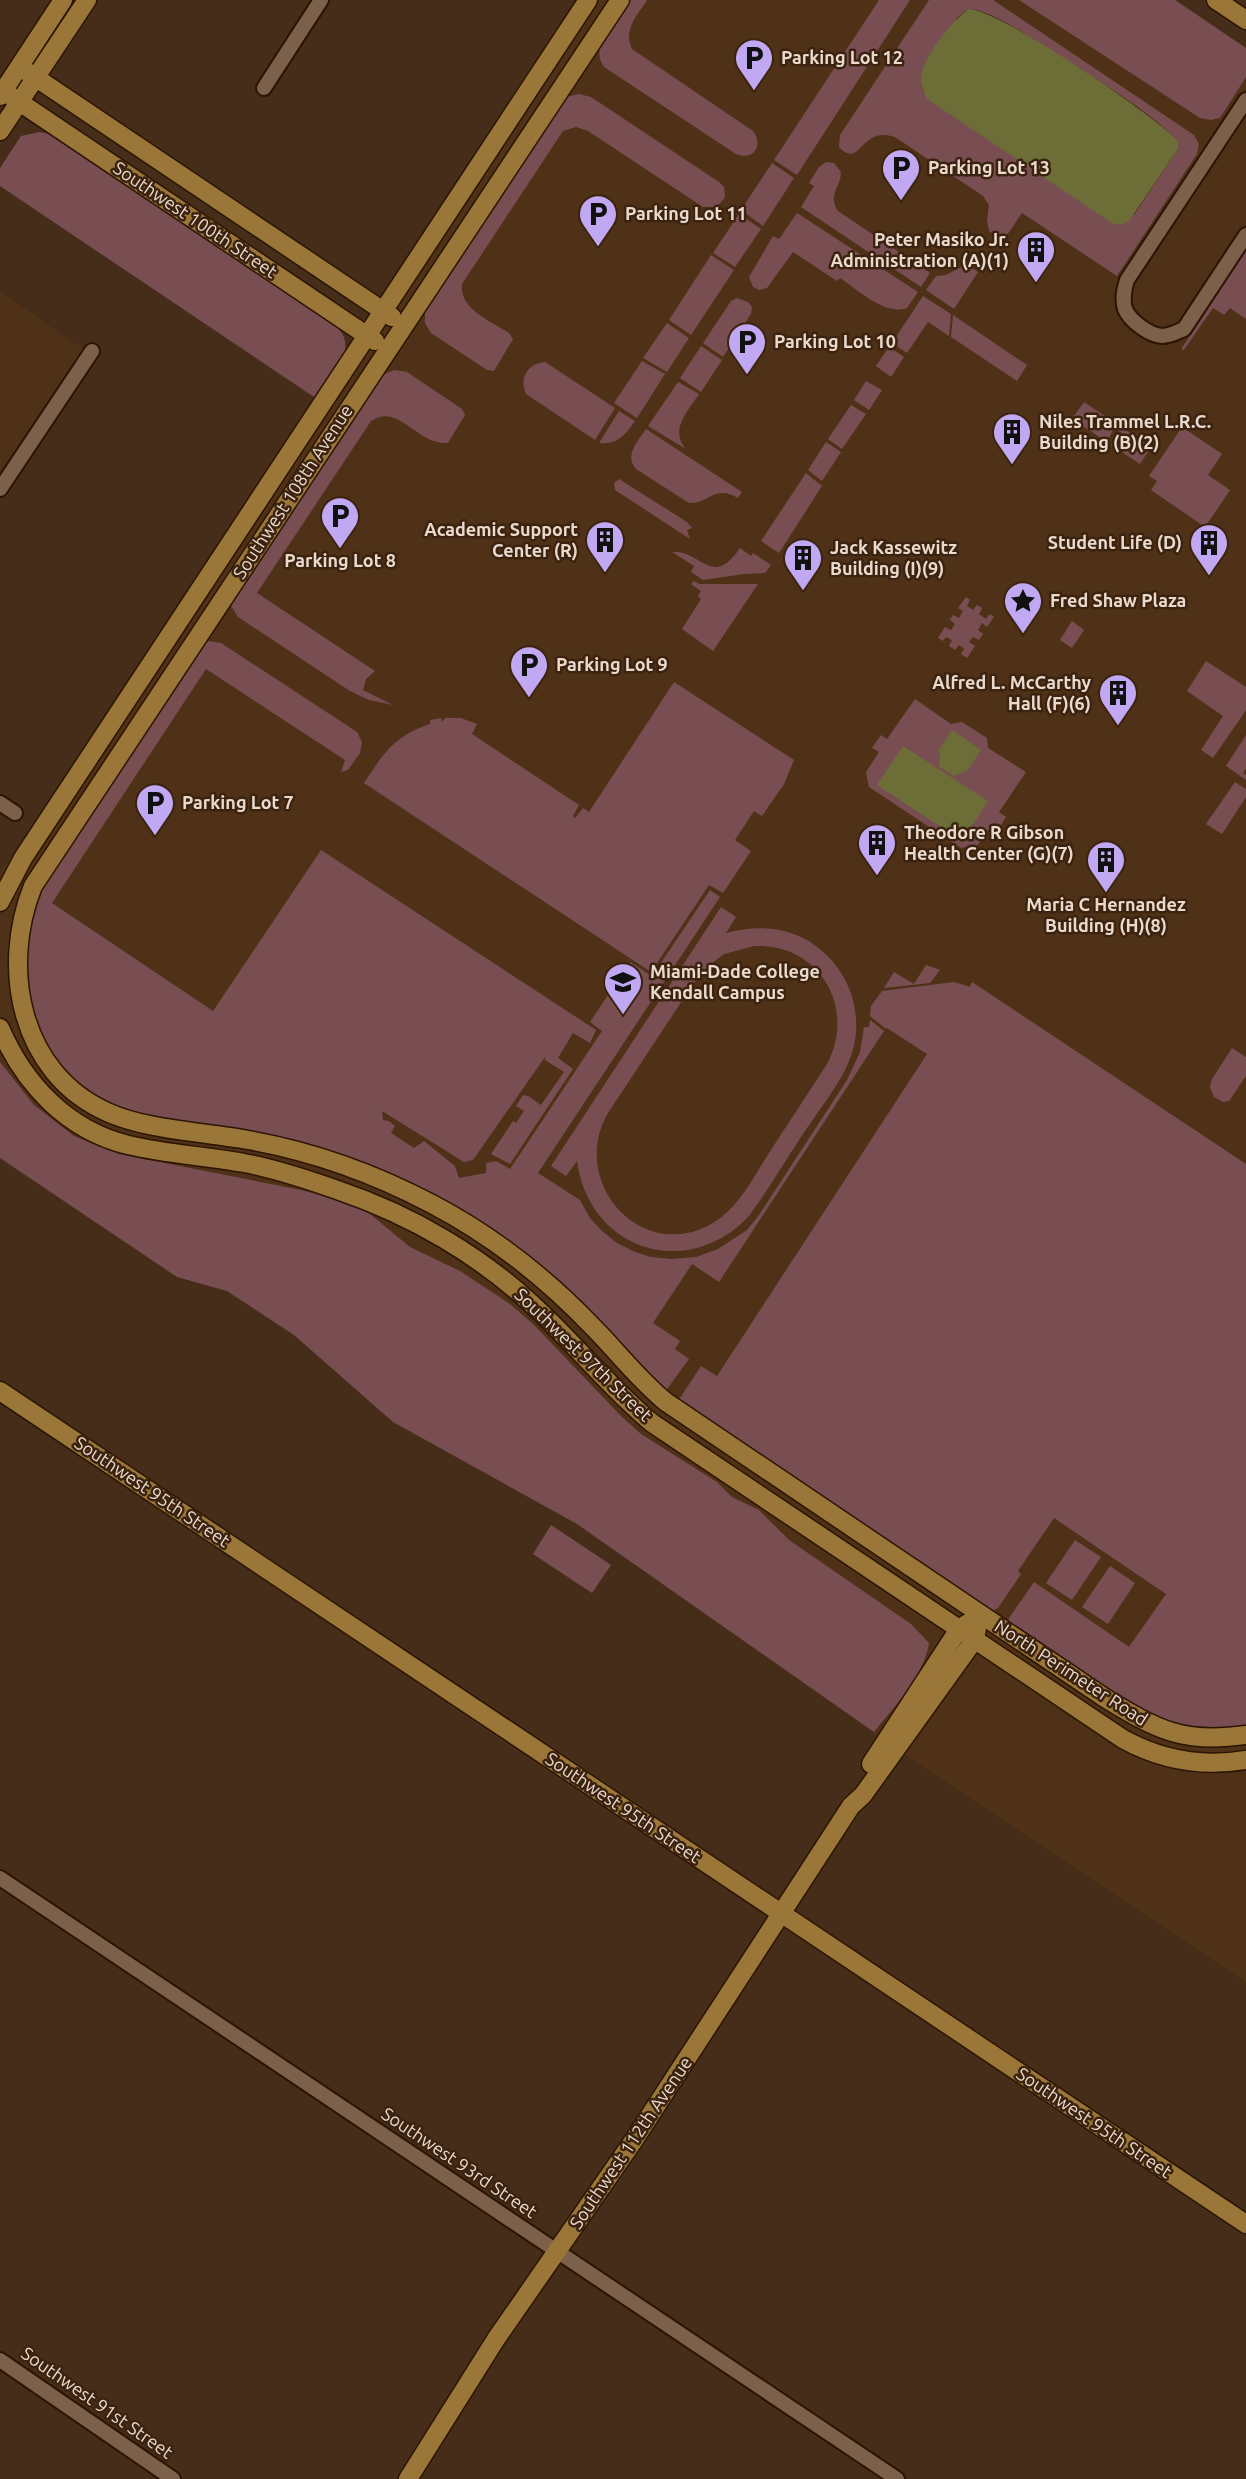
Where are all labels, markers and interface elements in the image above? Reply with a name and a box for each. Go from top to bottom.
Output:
parking icon: Parking Lot 12 [733,37,775,92]
place label: Parking Lot 12 [781,47,903,67]
parking icon: Parking Lot 13 [880,147,922,202]
street label: Southwest 100th Street [110,157,281,281]
place label: Parking Lot 13 [928,157,1050,177]
parking icon: Parking Lot 11 [577,193,619,248]
place label: Parking Lot 11 [625,203,747,223]
place label: Peter Masiko Jr. Administration (A)(1) [831,229,1009,271]
building icon: Peter Masiko Jr. Administration (A)(1) [1015,229,1057,284]
parking icon: Parking Lot 10 [726,321,768,376]
place label: Parking Lot 10 [774,331,896,351]
street label: Southwest 108th Avenue [228,401,356,582]
building icon: Niles Trammel L.R.C. Building (B)(2) [991,411,1033,466]
place label: Niles Trammel L.R.C. Building (B)(2) [1039,411,1211,453]
parking icon: Parking Lot 8 [319,495,361,550]
place label: Academic Support Center (R) [424,519,578,561]
building icon: Academic Support Center (R) [584,519,626,574]
building icon: Student Life (D) [1188,522,1230,577]
place label: Student Life (D) [1048,532,1182,553]
building icon: Jack Kassewitz Building (I)(9) [782,537,824,592]
place label: Jack Kassewitz Building (I)(9) [830,537,957,579]
place label: Parking Lot 8 [284,550,396,570]
place icon: Fred Shaw Plaza [1002,580,1044,635]
place label: Fred Shaw Plaza [1050,590,1186,610]
parking icon: Parking Lot 9 [508,644,550,699]
place label: Parking Lot 9 [556,654,668,674]
place label: Alfred L. McCarthy Hall (F)(6) [932,672,1091,714]
building icon: Alfred L. McCarthy Hall (F)(6) [1097,672,1139,727]
parking icon: Parking Lot 7 [134,782,176,837]
place label: Parking Lot 7 [182,792,294,812]
building icon: Theodore R Gibson Health Center (G)(7) [856,822,898,877]
place label: Theodore R Gibson Health Center (G)(7) [904,822,1074,864]
building icon: Maria C Hernandez Building (H)(8) [1085,839,1127,894]
place label: Maria C Hernandez Building (H)(8) [1026,894,1186,936]
school or university icon: Miami-Dade College Kendall Campus [602,961,644,1016]
place label: Miami-Dade College Kendall Campus [650,961,820,1002]
street label: Southwest 97th Street [511,1284,656,1425]
street label: Southwest 95th Street [71,1432,234,1550]
street label: North Perimeter Road [991,1615,1152,1729]
street label: Southwest 95th Street [542,1748,705,1866]
street label: Southwest 112th Avenue [565,2053,695,2232]
street label: Southwest 95th Street [1013,2063,1176,2181]
street label: Southwest 93rd Street [378,2103,541,2221]
street label: Southwest 91st Street [18,2342,177,2462]

